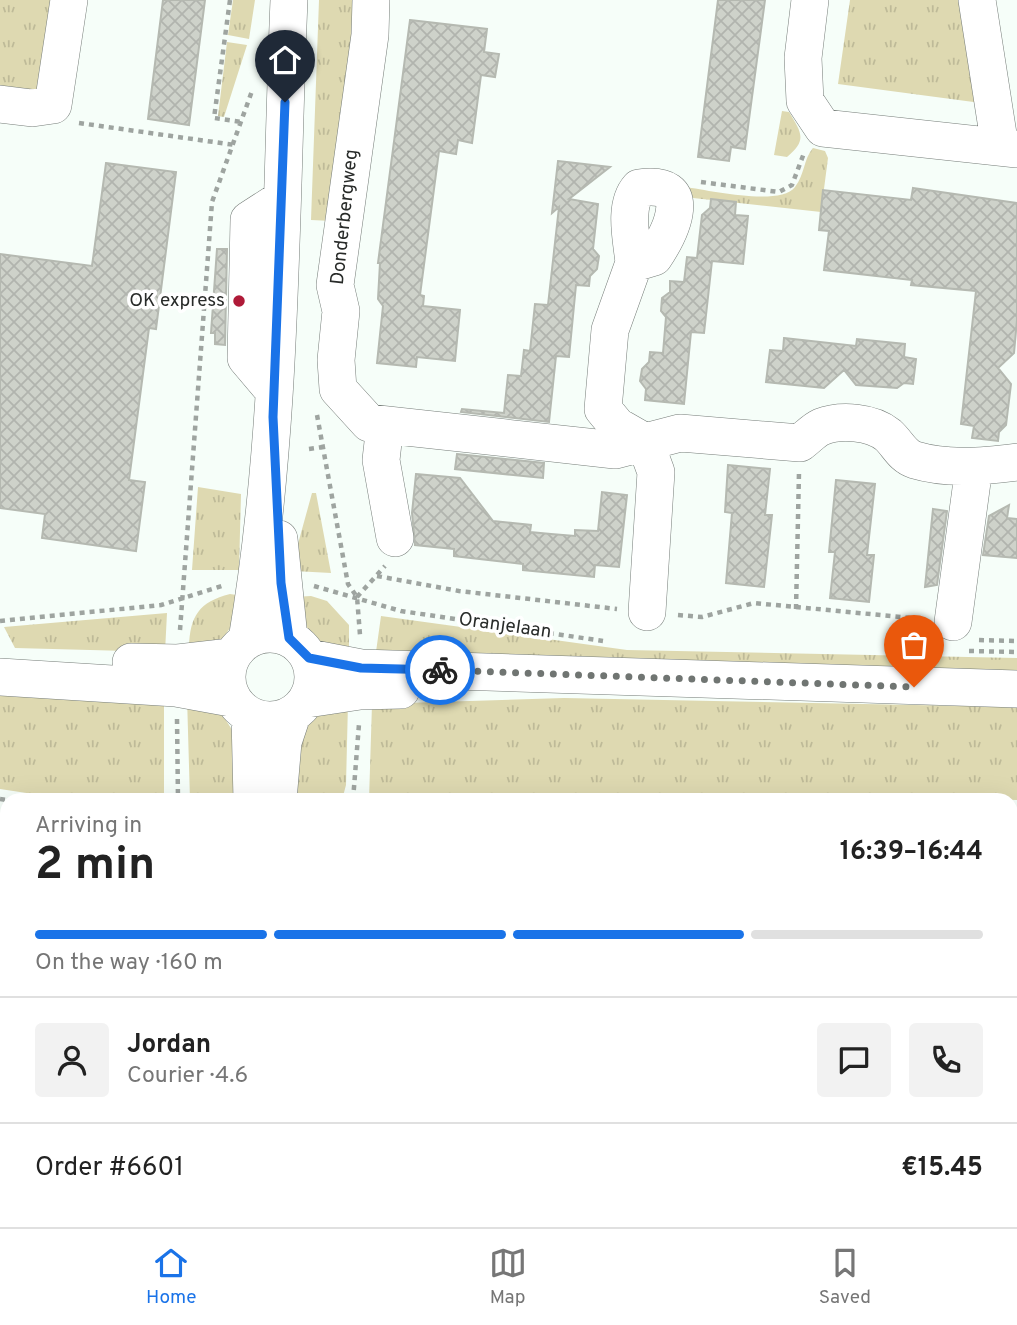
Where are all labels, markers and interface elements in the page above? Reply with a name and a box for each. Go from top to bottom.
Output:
pin [255,30,315,102]
icon: home [266,41,304,79]
street label: Donderbergweg [326,148,364,286]
place label: OK express [129,289,225,313]
marker: OK express [231,293,247,309]
street label: Oranjelaan [457,608,553,644]
pin [884,615,944,687]
icon: bag [895,626,933,664]
courier [405,635,475,705]
icon: bike [421,651,459,689]
text: Arriving in [35,812,142,841]
text: 16:39–16:44 [840,836,983,869]
text: 2 min [35,837,155,896]
text: On the way · 160 m [35,949,223,978]
button: person [35,1023,109,1097]
button: chat [817,1023,891,1097]
button: phone [909,1023,983,1097]
text: Jordan [127,1029,211,1062]
text: Courier · 4.6 [127,1062,248,1091]
text: Order #6601 [35,1152,184,1185]
text: €15.45 [901,1152,983,1185]
tab: Home [146,1244,197,1310]
tab: Map [489,1244,527,1310]
tab: Saved [819,1244,871,1310]

